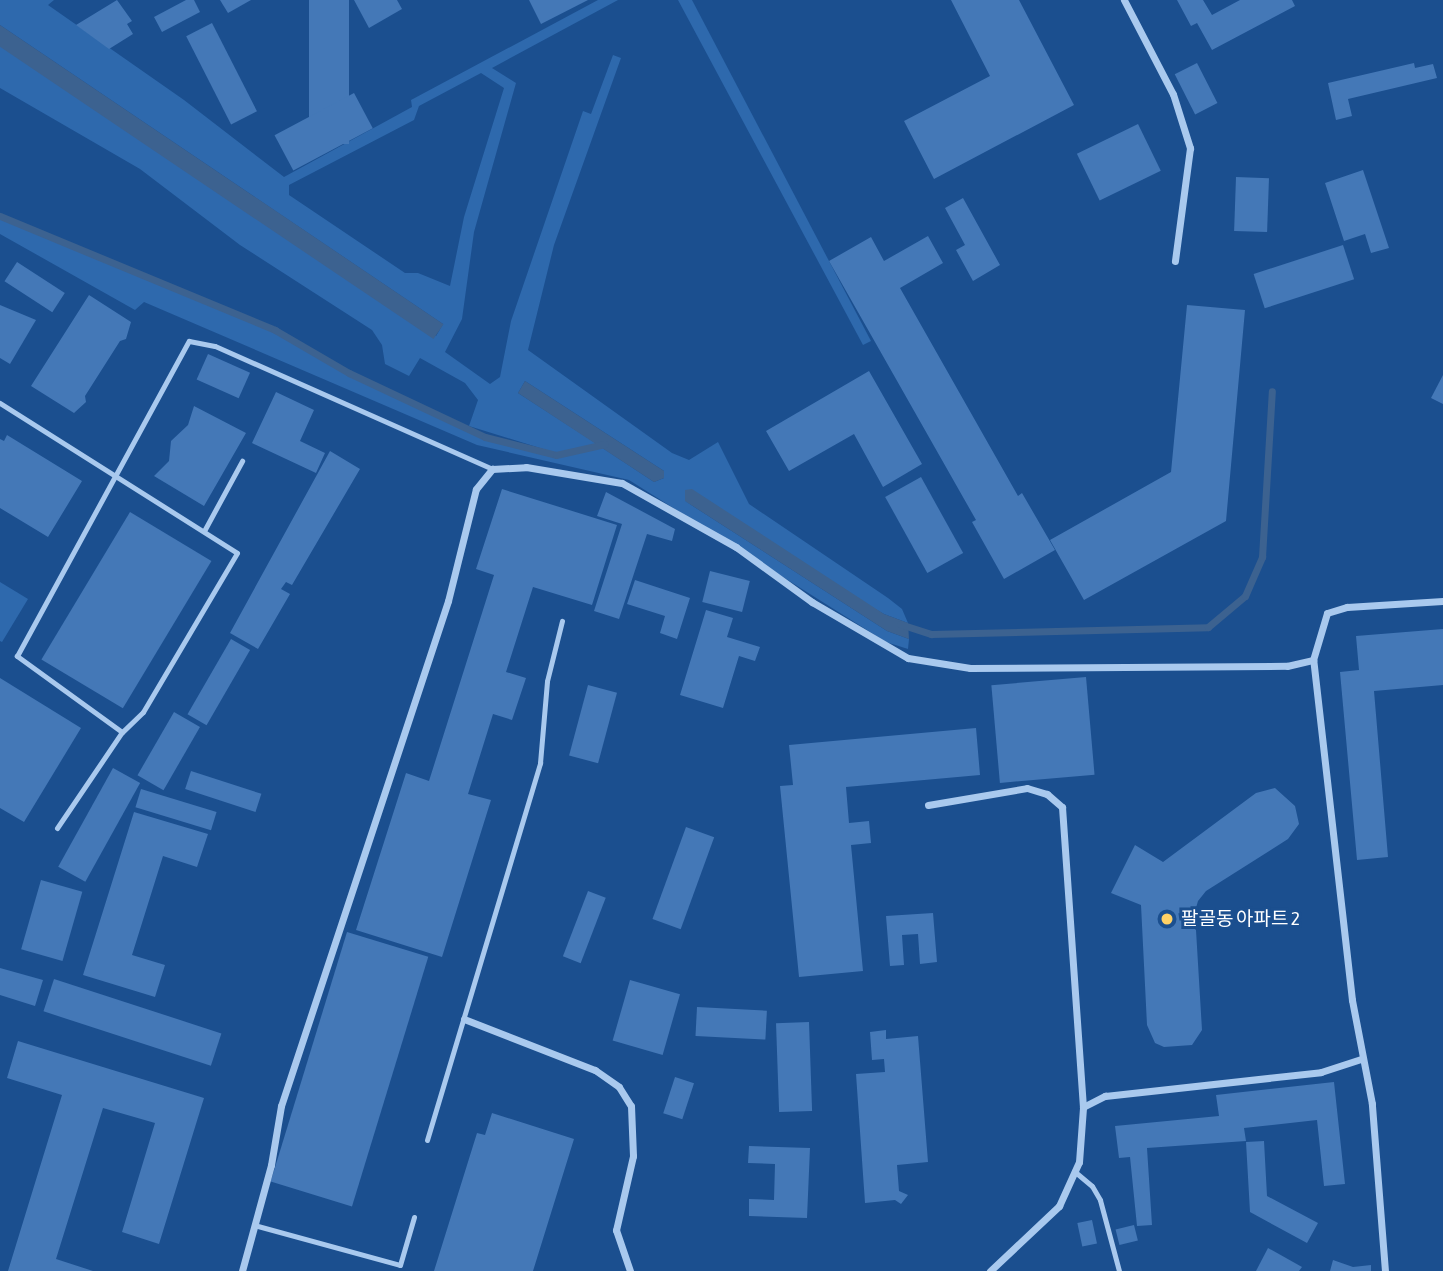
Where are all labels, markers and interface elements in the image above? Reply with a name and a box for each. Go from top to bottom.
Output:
place label: 팔골동 아파트 2 [1181,908,1300,930]
marker: 팔골동 아파트 2 [1159,911,1175,927]

